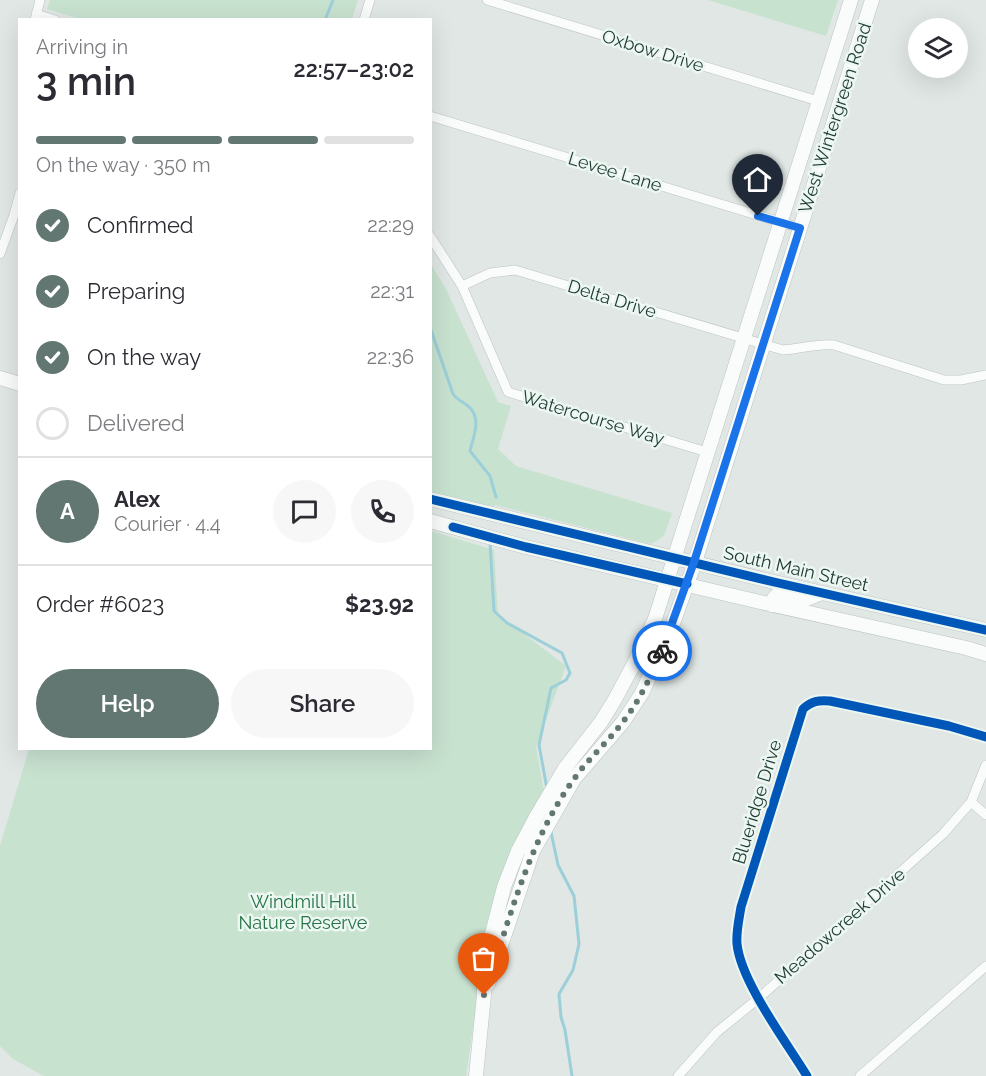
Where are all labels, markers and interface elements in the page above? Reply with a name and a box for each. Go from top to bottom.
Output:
map controls [908,18,968,78]
button: layers [908,18,968,78]
street label: West Wintergreen Road [794,20,875,216]
street label: Oxbow Drive [600,25,707,76]
text: Arriving in [36,35,128,59]
text: 22:57–23:02 [294,56,414,82]
text: 3 min [36,58,136,104]
street label: Levee Lane [566,147,665,196]
text: On the way · 350 m [36,153,211,177]
pin [732,154,783,216]
icon: home [741,163,774,196]
icon: check [36,209,69,242]
text: Confirmed [87,212,194,238]
text: 22:29 [367,213,414,237]
icon: check [36,275,69,308]
street label: Delta Drive [565,275,659,322]
text: Preparing [87,278,185,304]
text: 22:31 [370,279,414,303]
icon: check [36,341,69,374]
text: On the way [87,344,201,370]
text: 22:36 [367,345,414,369]
street label: Watercourse Way [519,386,667,449]
text: Delivered [87,410,185,436]
button: chat [273,480,336,543]
button: phone [351,480,414,543]
text: Alex [114,486,160,512]
text: A [60,498,75,524]
text: Courier · 4.4 [114,512,221,536]
street label: South Main Street [722,542,871,595]
text: Order #6023 [36,591,164,617]
text: $23.92 [345,591,414,617]
courier [632,621,692,681]
icon: bike [646,635,679,668]
button: Help [36,669,219,738]
button: Share [231,669,414,738]
street label: Blueridge Drive [728,737,786,867]
street label: Meadowcreek Drive [770,863,910,988]
park label: Windmill Hill Nature Reserve [239,891,368,933]
pin [458,933,509,995]
icon: bag [467,942,500,975]

